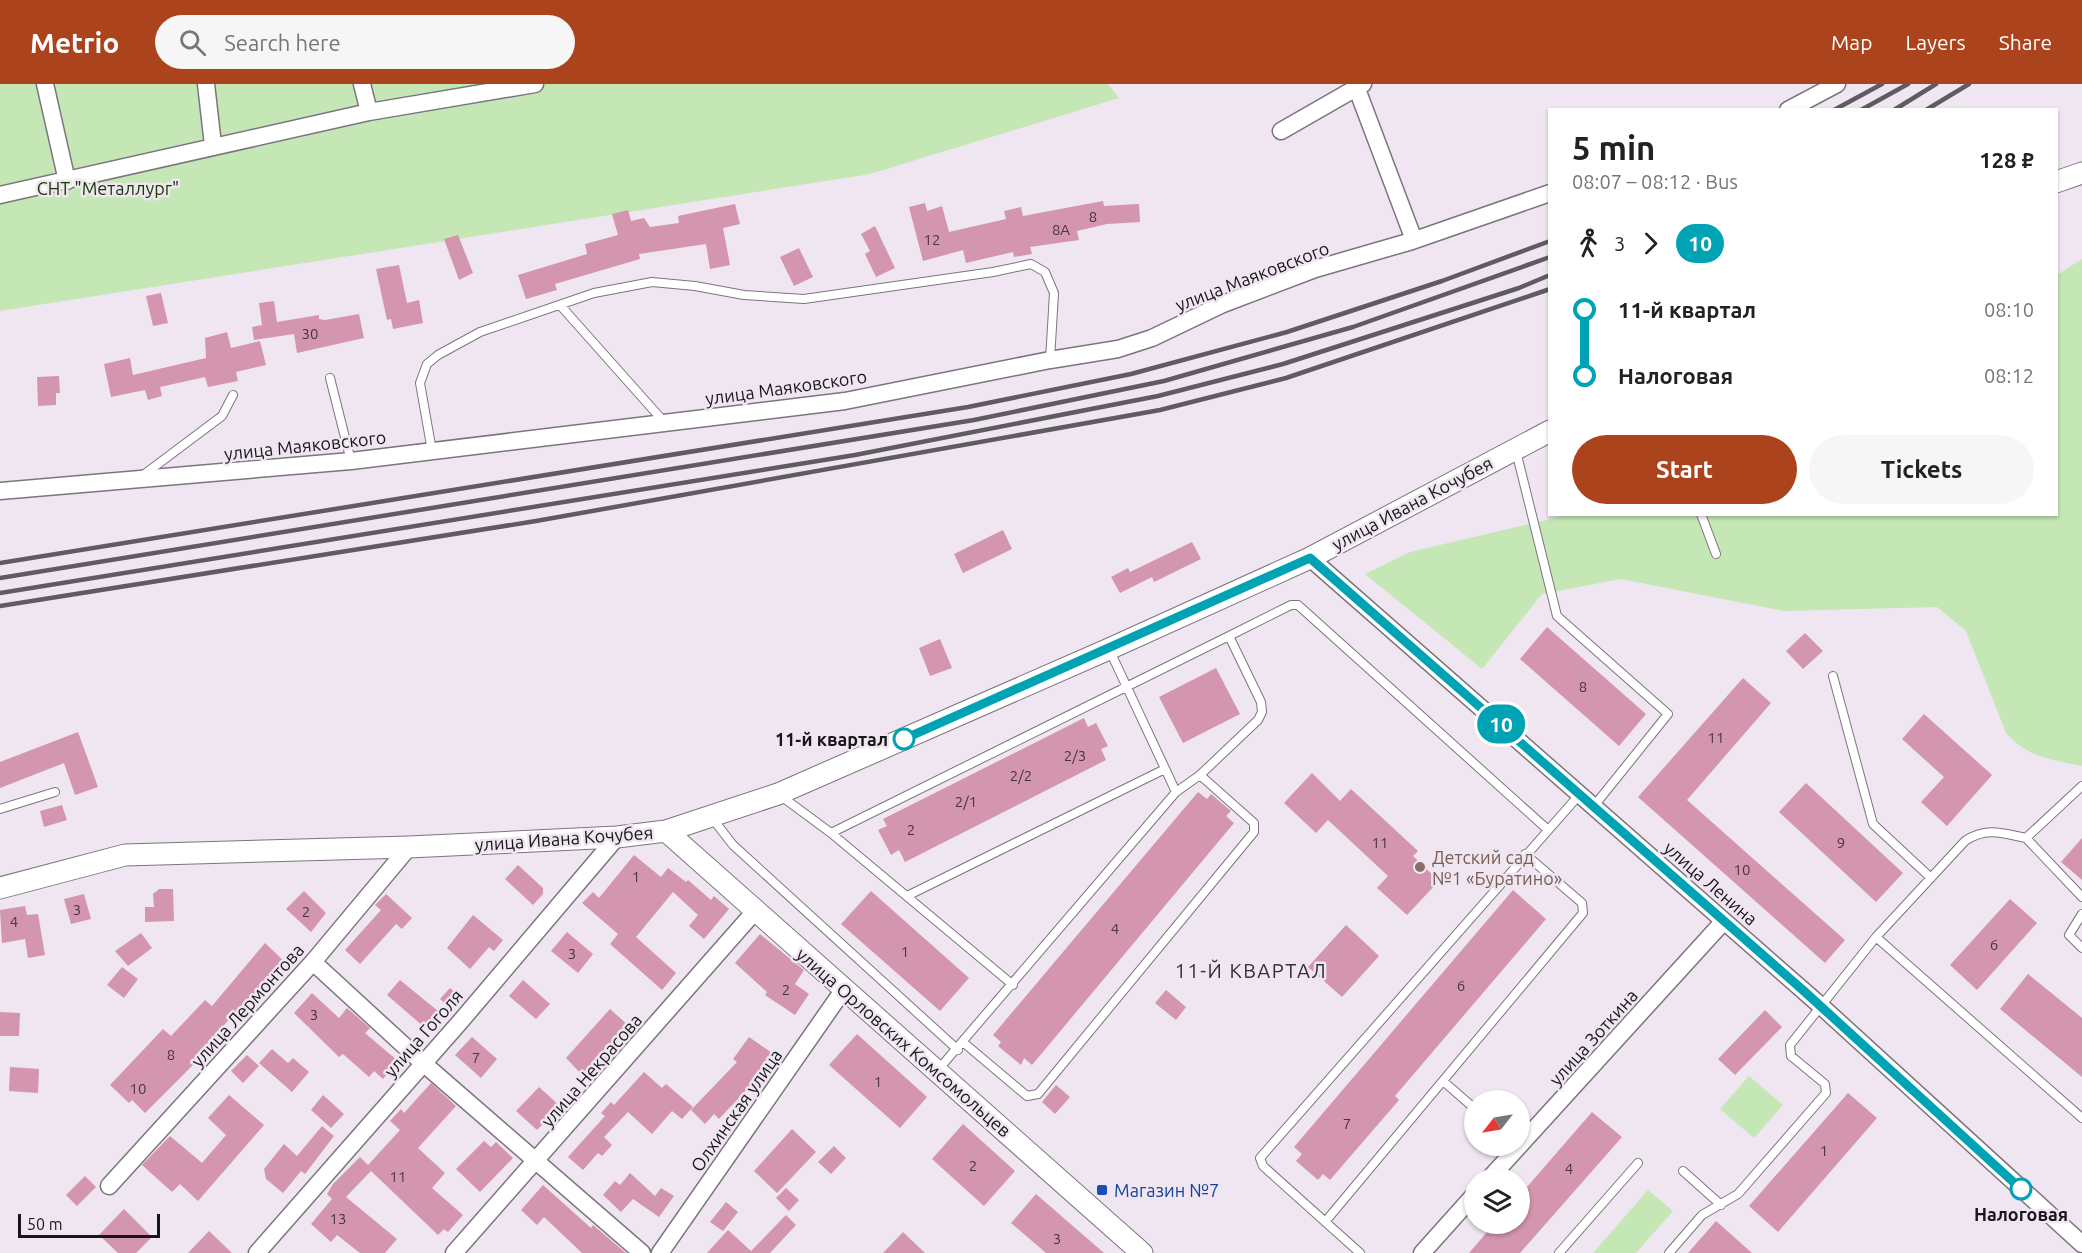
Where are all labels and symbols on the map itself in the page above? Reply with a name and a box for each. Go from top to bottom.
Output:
park label: СНТ "Металлург" [37,178,179,198]
house number: 8 [1089,208,1097,225]
house number: 8А [1052,221,1070,238]
house number: 12 [924,231,940,248]
street label: улица Маяковского [1172,237,1332,315]
house number: 30 [302,325,318,342]
street label: улица Маяковского [704,366,868,408]
street label: улица Маяковского [223,427,387,463]
street label: улица Ивана Кочубея [1328,452,1496,554]
house number: 8 [1579,678,1587,695]
line badge: 10 [1474,704,1528,744]
marker: 11-й квартал [893,728,915,750]
place label: 11-й квартал [775,729,888,749]
house number: 11 [1708,729,1724,746]
house number: 2/3 [1064,747,1086,764]
house number: 2/2 [1010,767,1032,784]
house number: 2/1 [955,793,977,810]
house number: 2 [907,821,915,838]
street label: улица Ивана Кочубея [474,822,654,854]
house number: 11 [1372,834,1388,851]
house number: 9 [1837,834,1845,851]
street label: улица Ленина [1660,837,1762,929]
place label: Детский сад №1 «Буратино» [1432,847,1562,888]
marker: Детский сад №1 «Буратино» [1413,860,1427,874]
house number: 10 [1734,861,1750,878]
house number: 1 [632,868,640,885]
house number: 3 [73,901,81,918]
house number: 2 [302,903,310,920]
house number: 4 [10,913,18,930]
house number: 4 [1111,920,1119,937]
house number: 6 [1990,936,1998,953]
street label: улица Лермонтова [187,940,307,1070]
street label: улица Орловских Комсомольцев [793,943,1015,1141]
house number: 1 [901,943,909,960]
house number: 3 [568,945,576,962]
district label: 11-Й КВАРТАЛ [1175,959,1327,982]
house number: 6 [1457,977,1465,994]
house number: 2 [782,981,790,998]
street label: улица Гоголя [380,985,466,1081]
street label: улица Зоткина [1545,985,1641,1089]
house number: 3 [310,1006,318,1023]
street label: улица Некрасова [537,1009,645,1131]
street label: Олхинская улица [686,1045,786,1175]
house number: 8 [167,1046,175,1063]
house number: 7 [472,1049,480,1066]
house number: 1 [874,1073,882,1090]
house number: 10 [130,1080,146,1097]
north arrow [1464,1090,1530,1156]
house number: 7 [1343,1115,1351,1132]
house number: 1 [1820,1142,1828,1159]
house number: 2 [969,1157,977,1174]
house number: 4 [1565,1160,1573,1177]
house number: 11 [390,1168,406,1185]
marker: Налоговая [2010,1178,2032,1200]
place label: Магазин №7 [1114,1180,1219,1200]
marker: Магазин №7 [1095,1183,1109,1197]
place label: Налоговая [1974,1204,2068,1224]
house number: 13 [330,1210,346,1227]
scale bar [18,1211,160,1238]
house number: 3 [1053,1230,1061,1247]

